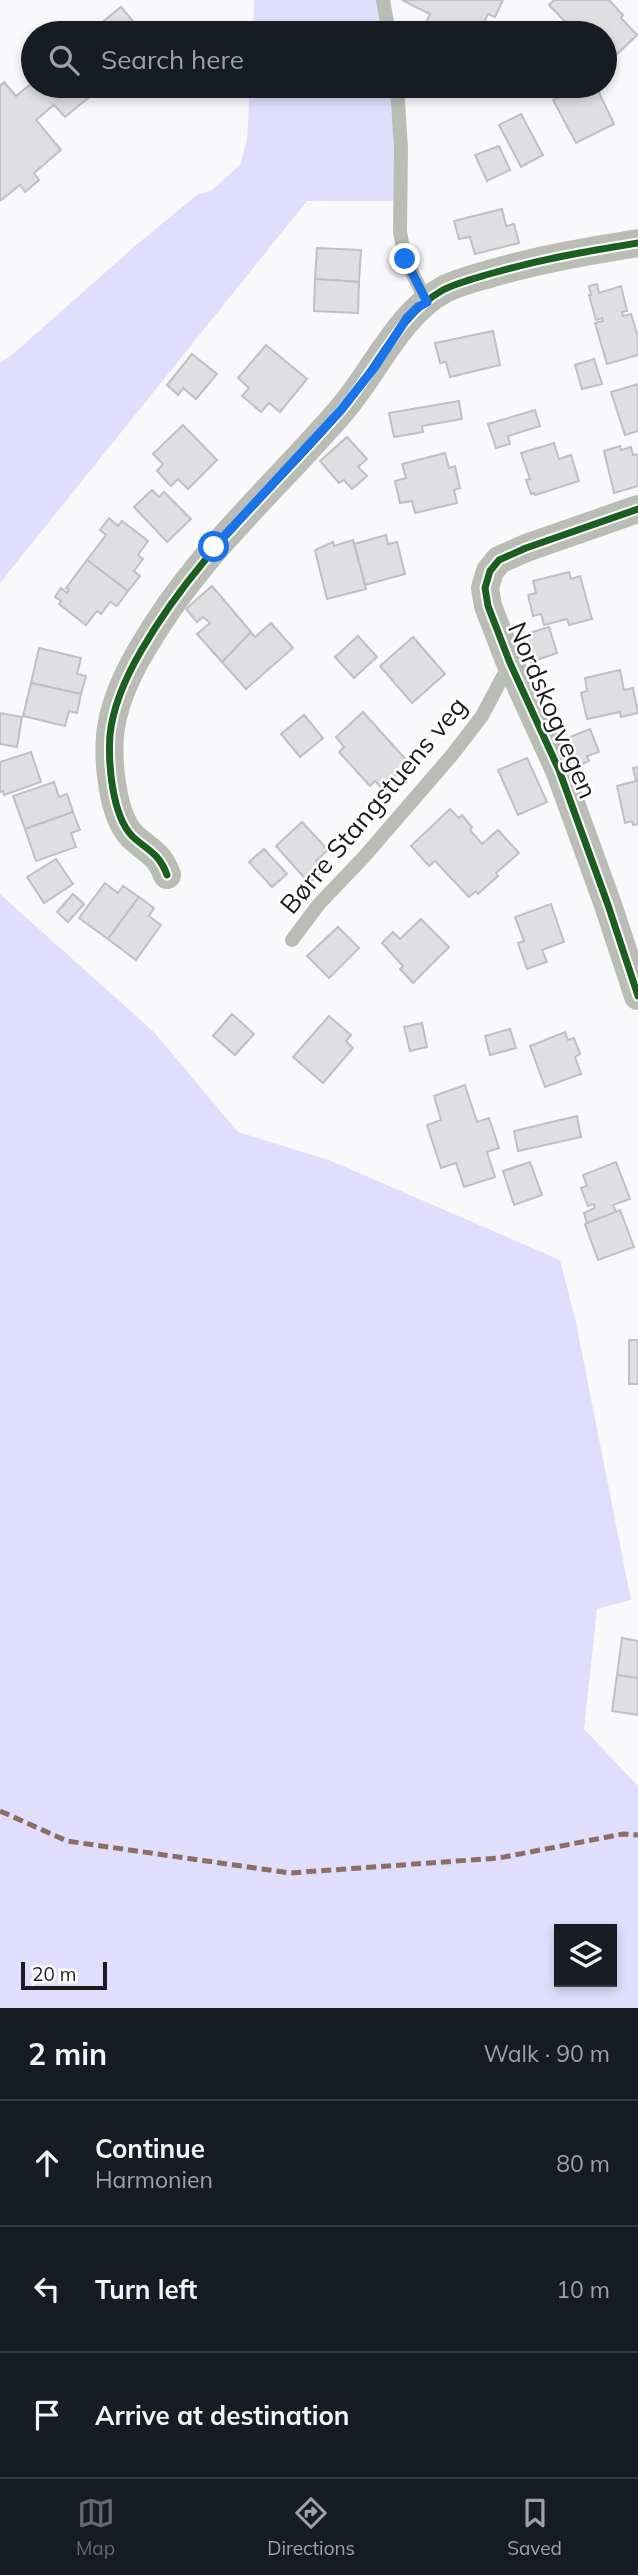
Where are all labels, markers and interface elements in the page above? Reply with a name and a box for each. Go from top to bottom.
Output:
search box [21,21,617,98]
icon: search [45,41,83,79]
text: Search here [101,43,244,76]
route end [389,243,420,274]
route start [198,531,229,562]
street label: Nordskogvegen [501,617,605,803]
street label: Børre Stangstuens veg [273,690,473,920]
map controls [554,1924,617,1987]
button: layers [554,1924,617,1987]
scale bar [21,1959,107,1991]
text: 20 m [32,1962,76,1986]
text: 2 min [28,2035,107,2073]
text: Walk · 90 m [484,2039,610,2068]
text: Continue [95,2132,205,2165]
icon: ahead [28,2144,66,2182]
text: 80 m [556,2149,610,2178]
text: Harmonien [95,2165,213,2194]
icon: left [28,2270,66,2308]
text: Turn left [95,2273,197,2306]
text: 10 m [556,2275,610,2304]
icon: arrive [28,2396,66,2434]
text: Arrive at destination [95,2399,350,2432]
tab: Map [76,2494,115,2560]
tab: Directions [267,2494,355,2560]
tab: Saved [507,2494,562,2560]

